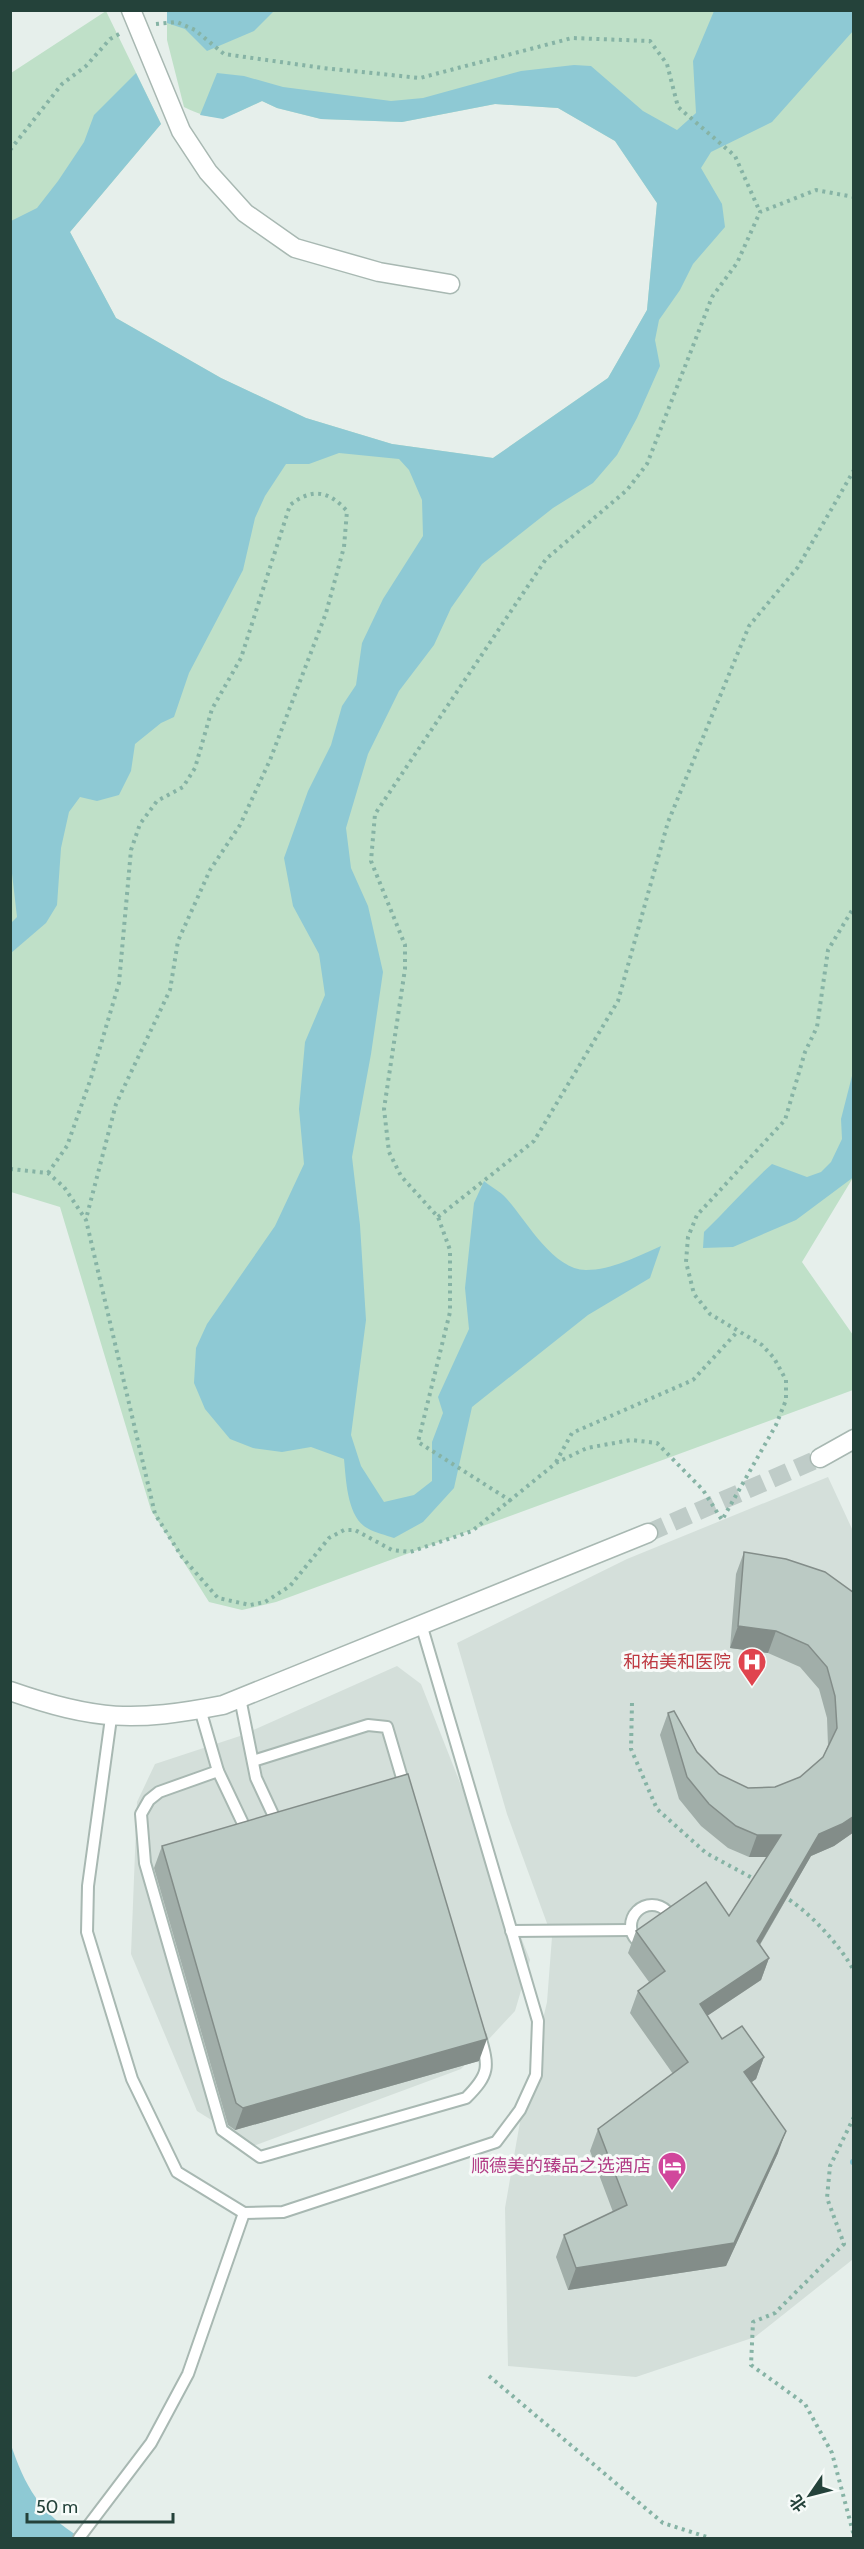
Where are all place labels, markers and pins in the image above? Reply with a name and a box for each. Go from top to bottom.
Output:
hospital icon: 和祐美和医院 [736,1646,768,1688]
place label: 和祐美和医院 [623,1651,731,1673]
hotel icon: 顺德美的臻品之选酒店 [656,2150,688,2192]
place label: 顺德美的臻品之选酒店 [471,2155,651,2177]

